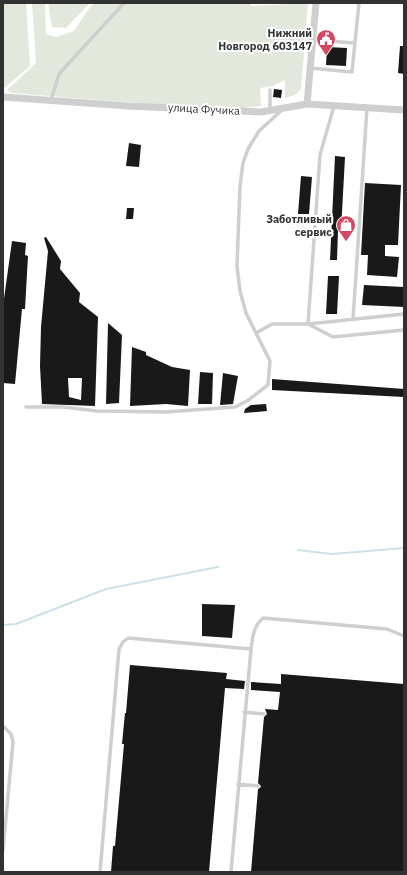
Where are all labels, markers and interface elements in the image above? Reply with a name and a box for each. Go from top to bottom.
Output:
place label: Нижний Новгород 603147 [218,26,312,53]
public building icon: Нижний Новгород 603147 [315,28,337,56]
street label: улица Фучика [168,100,240,118]
place label: Заботливый сервис [266,212,332,239]
shop icon: Заботливый сервис [335,214,357,242]

